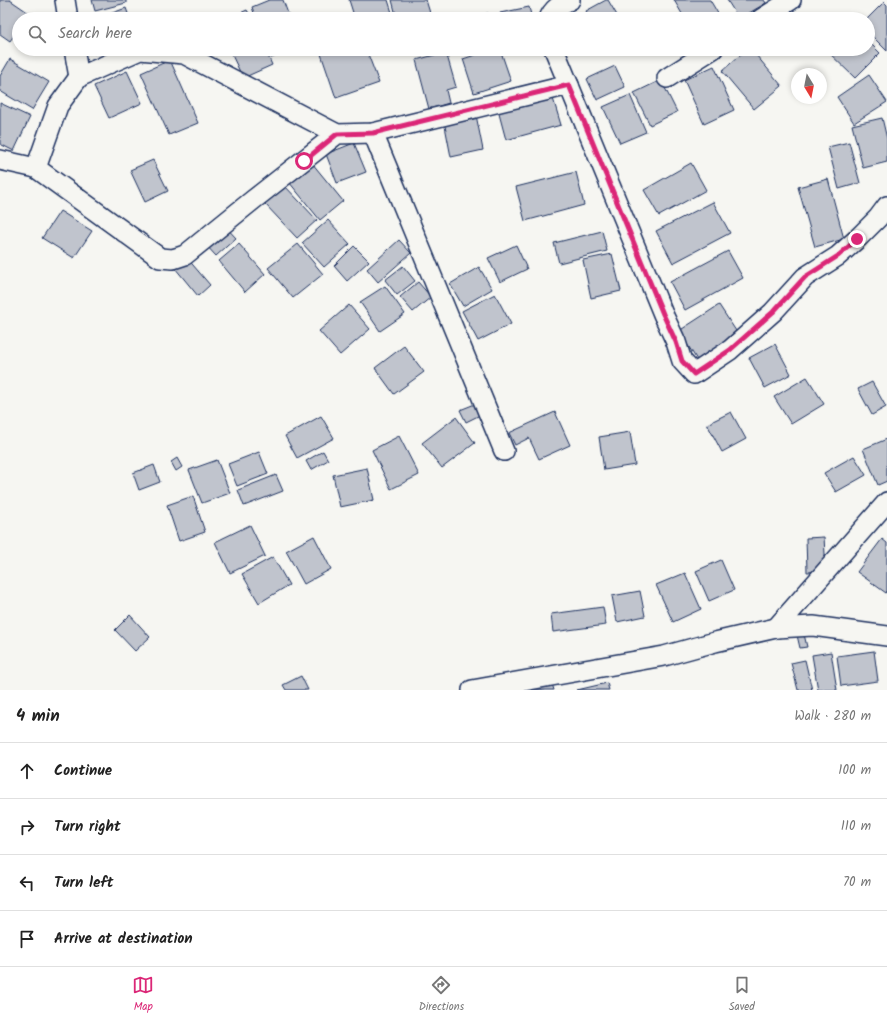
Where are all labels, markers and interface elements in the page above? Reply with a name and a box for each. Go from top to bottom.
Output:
search box [12,12,875,56]
text: Search here [58,22,132,46]
icon: search [26,23,48,45]
north arrow [791,68,827,104]
route start [295,152,313,170]
route end [848,230,866,248]
text: 4 min [16,703,60,730]
text: Walk · 280 m [795,706,871,727]
text: Continue [54,759,112,783]
icon: ahead [16,760,38,782]
text: 100 m [838,760,871,781]
text: Turn right [54,815,121,839]
icon: right [16,816,38,838]
text: 110 m [841,816,871,837]
text: Turn left [54,871,114,895]
icon: left [16,872,38,894]
text: 70 m [843,872,871,893]
text: Arrive at destination [54,927,193,951]
icon: arrive [16,928,38,950]
tab: Map [132,974,154,1016]
tab: Directions [419,974,464,1016]
tab: Saved [729,974,755,1016]

